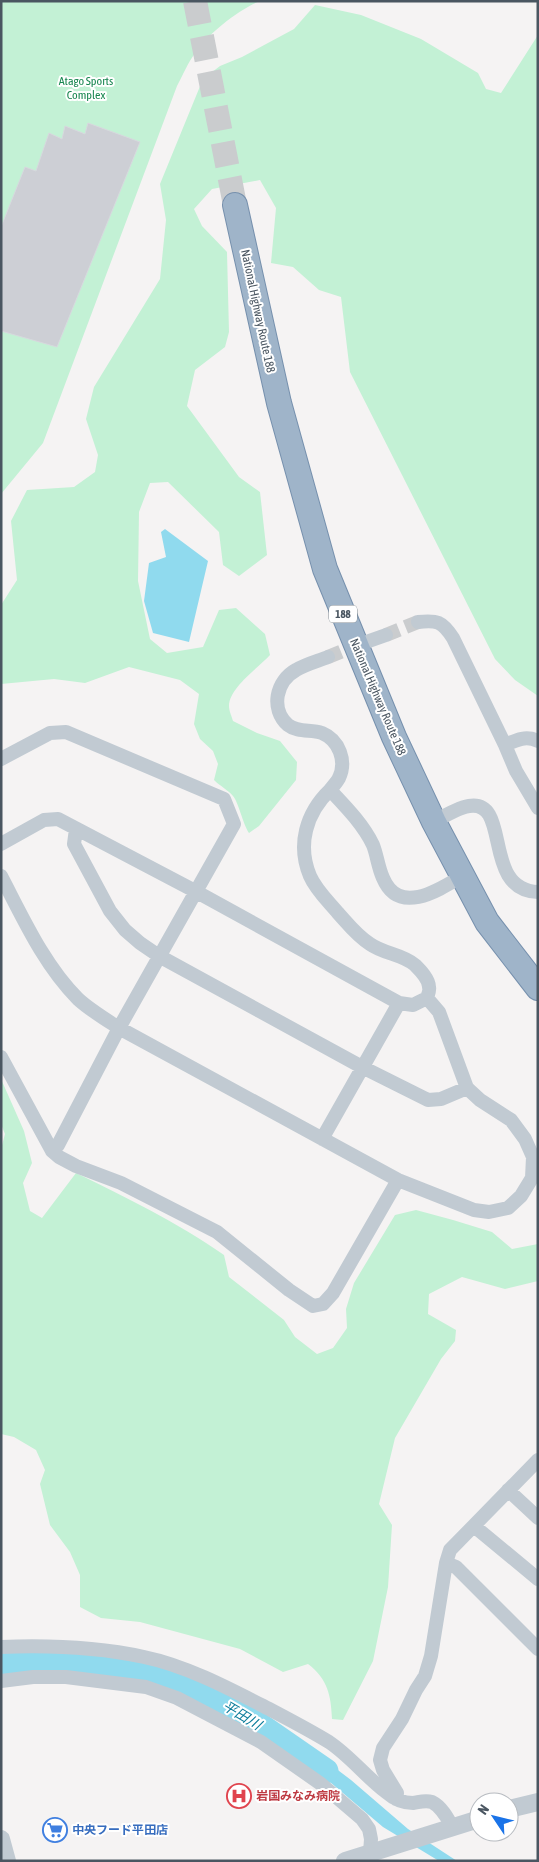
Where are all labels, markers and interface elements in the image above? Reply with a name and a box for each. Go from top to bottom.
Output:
park label: Atago Sports Complex [59,74,113,102]
street label: National Highway Route 188 [238,248,278,374]
road number: 188 [329,606,357,622]
street label: National Highway Route 188 [347,637,409,758]
water label: 平田川 [220,1697,266,1734]
hospital icon: 岩国みなみ病院 [226,1783,252,1809]
place label: 岩国みなみ病院 [256,1789,340,1803]
north arrow [469,1792,519,1842]
text: N [474,1802,492,1818]
supermarket icon: 中央フード平田店 [42,1817,68,1843]
place label: 中央フード平田店 [72,1823,168,1837]

